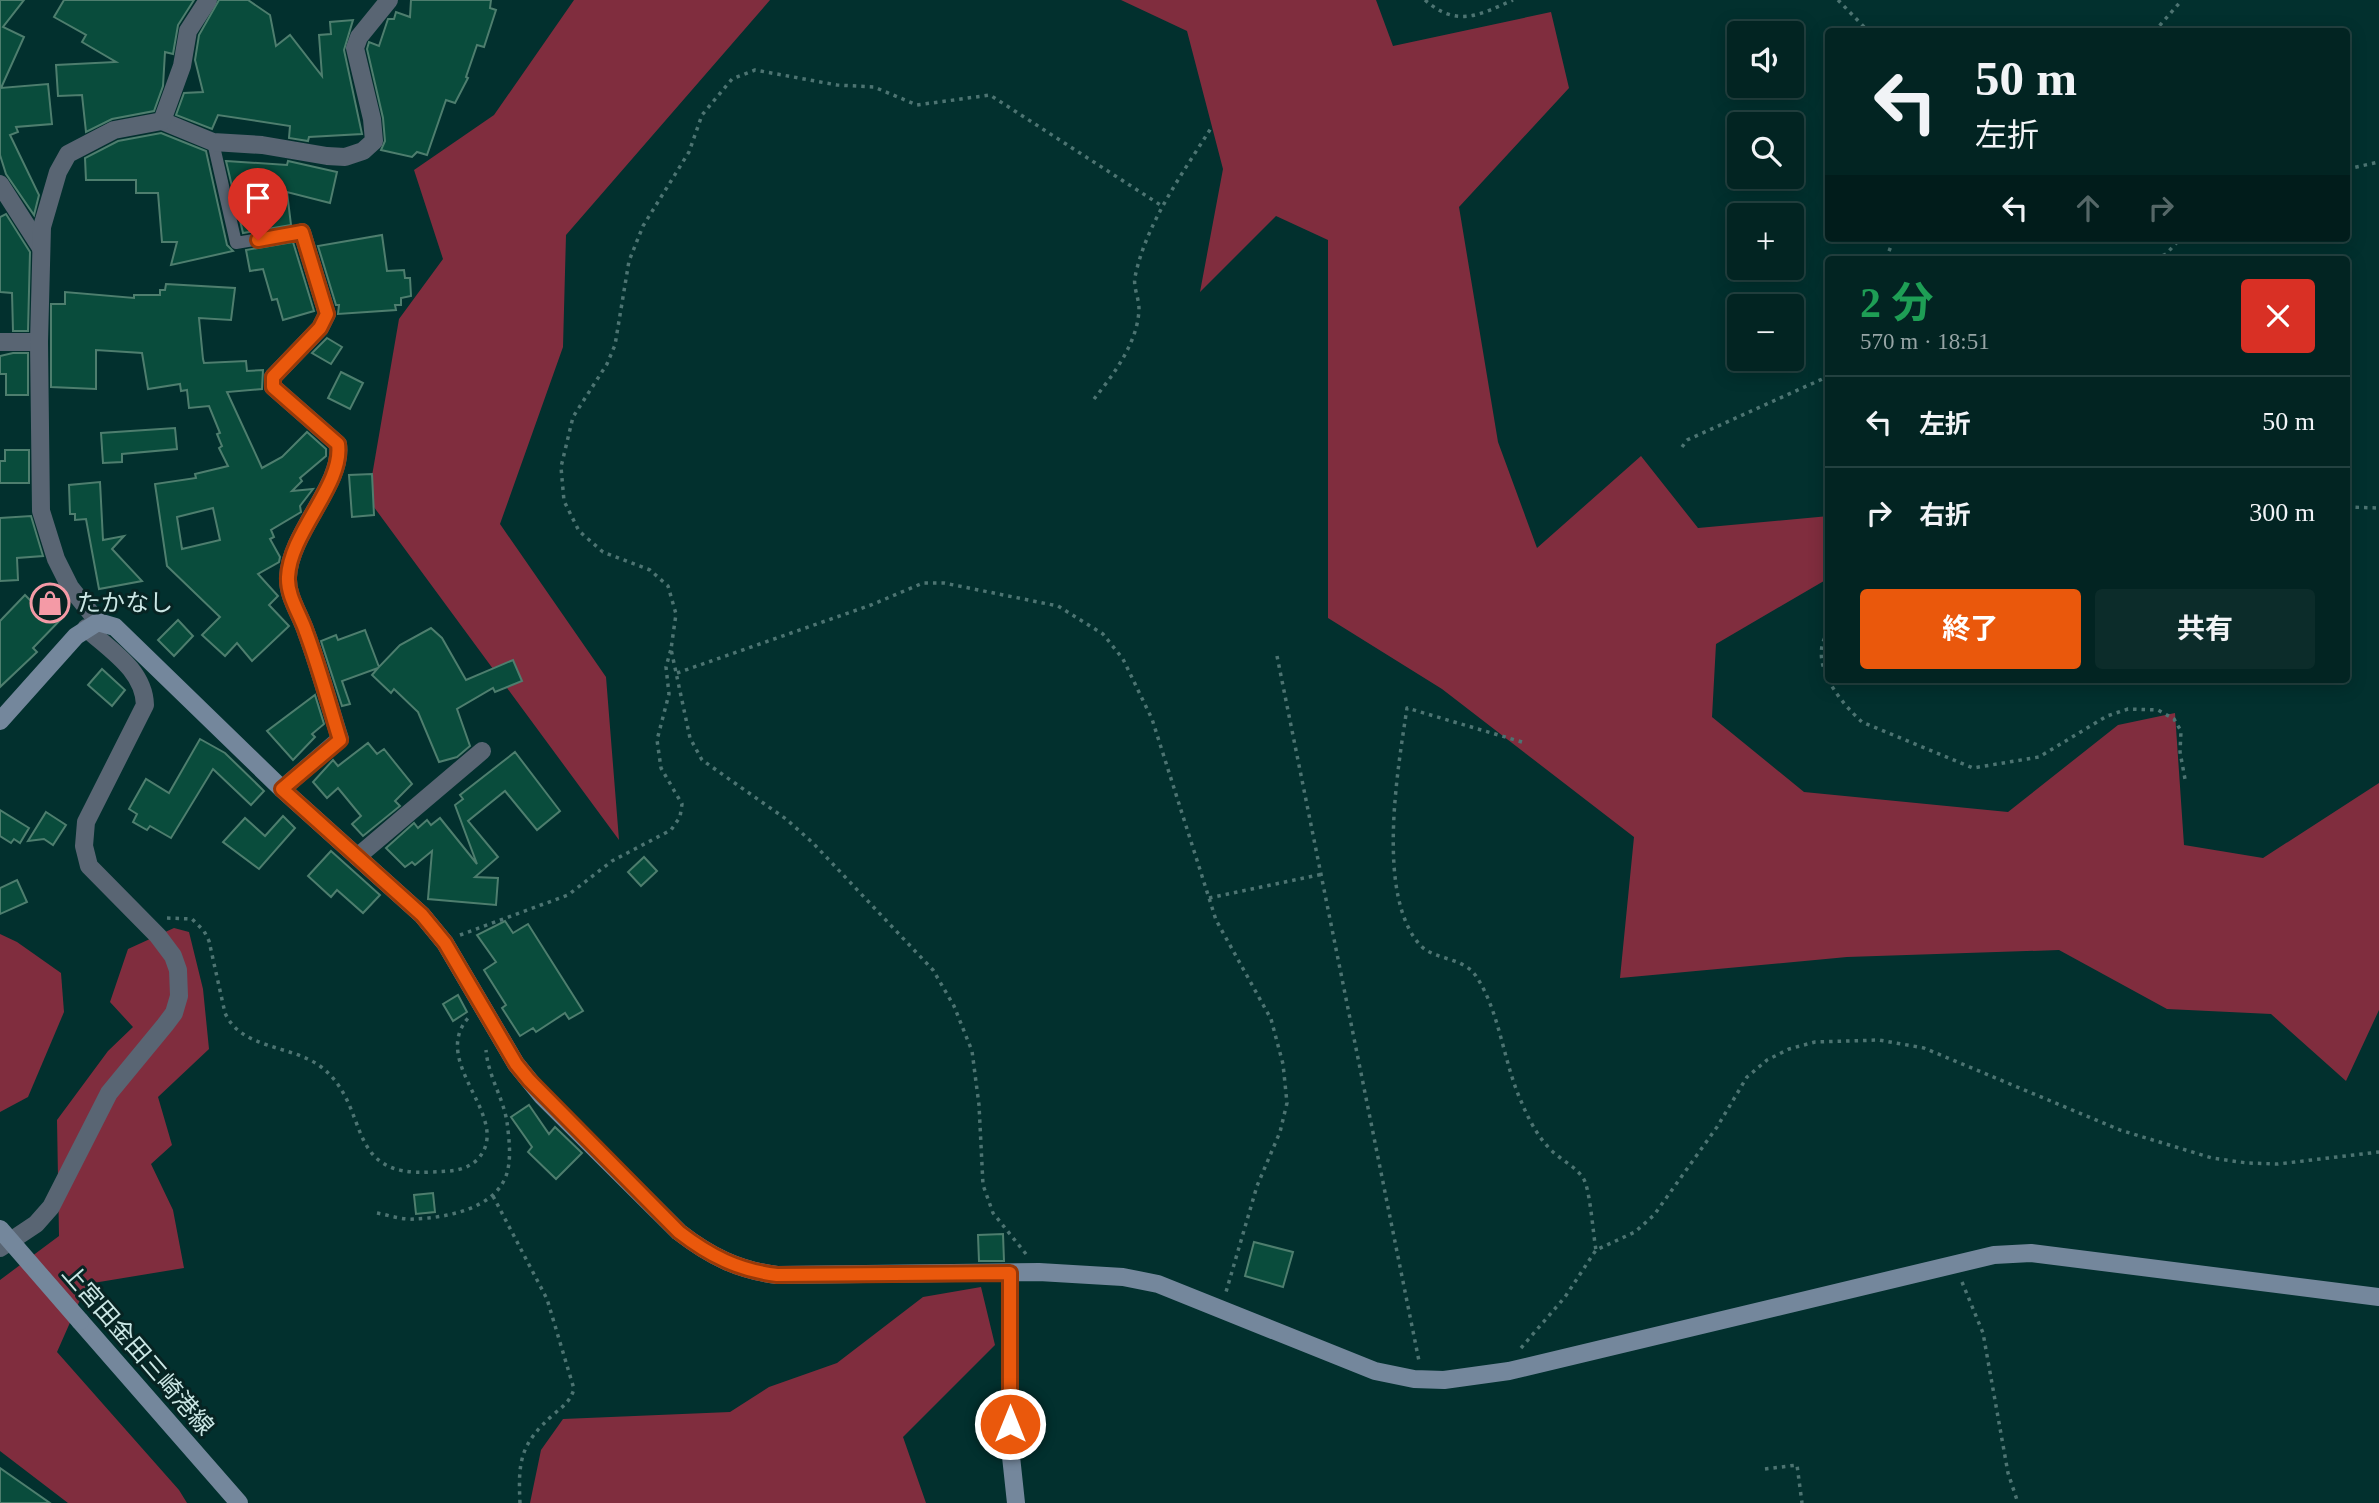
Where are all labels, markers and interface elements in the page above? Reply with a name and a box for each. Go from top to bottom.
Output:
map controls [1727,21,1804,371]
button: sound [1727,21,1804,98]
text: 50 m [1975,51,2077,106]
icon: left [1860,56,1951,147]
button: search [1727,112,1804,189]
text: 左折 [1975,117,2039,153]
pin [228,168,288,240]
icon: arrive [239,179,277,217]
icon: left [1996,189,2034,227]
icon: ahead [2069,189,2107,227]
icon: right [2142,189,2180,227]
button: + [1727,203,1804,280]
button: close [2241,279,2315,353]
text: 2 分 [1860,280,1934,326]
button: − [1727,294,1804,371]
text: 570 m · 18:51 [1860,329,1990,354]
icon: left [1860,403,1898,441]
text: 50 m [2262,407,2315,436]
text: 左折 [1919,410,1971,439]
icon: right [1860,494,1898,532]
text: 300 m [2249,498,2315,527]
text: 右折 [1919,501,1971,530]
shop icon: たかなし [29,582,71,624]
button: 終了 [1860,589,2081,669]
button: 共有 [2095,589,2315,669]
place label: たかなし [77,590,173,616]
street label: 上宮田金田三崎港線 [57,1260,219,1440]
position arrow [973,1387,1047,1461]

